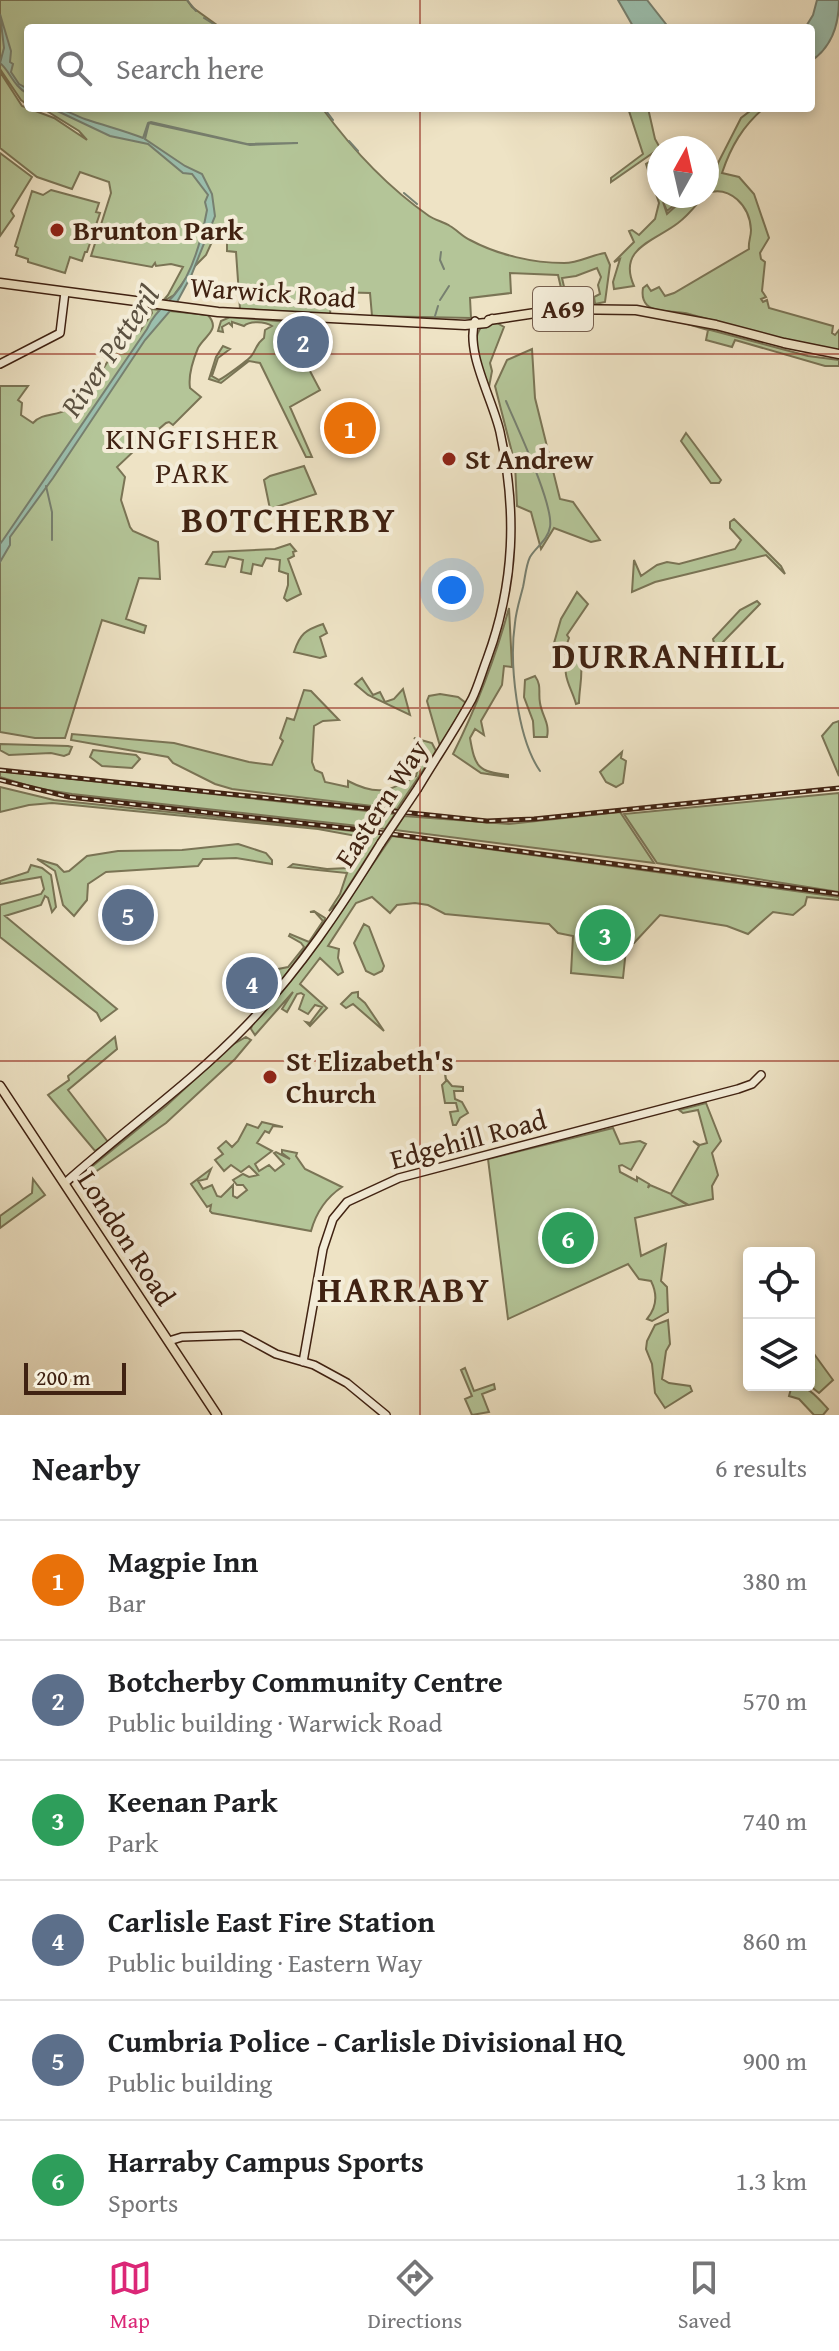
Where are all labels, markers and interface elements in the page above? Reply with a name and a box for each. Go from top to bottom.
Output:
search box [24,24,815,112]
icon: search [52,46,96,90]
text: Search here [116,46,264,90]
north arrow [647,136,719,208]
place label: Brunton Park [73,209,244,250]
marker: Brunton Park [48,221,66,239]
street label: Warwick Road [189,265,357,318]
water label: River Petteril [48,276,169,426]
road number: A69 [533,287,593,331]
pin: 2 [277,312,329,372]
pin: 1 [324,398,376,458]
district label: KINGFISHER PARK [105,416,281,494]
place label: St Andrew [465,438,594,479]
marker: St Andrew [440,450,458,468]
district label: BOTCHERBY [181,492,397,545]
your location [432,570,472,610]
district label: DURRANHILL [552,628,786,681]
street label: Eastern Way [324,731,437,875]
pin: 5 [102,885,154,945]
pin: 3 [579,905,631,965]
pin: 4 [226,953,278,1013]
place label: St Elizabeth's Church [286,1040,454,1113]
marker: St Elizabeth's Church [261,1068,279,1086]
street label: Edgehill Road [385,1098,551,1179]
street label: London Road [68,1162,186,1313]
pin: 6 [542,1208,594,1268]
map controls [743,1247,815,1391]
button: locate [743,1247,815,1319]
district label: HARRABY [317,1262,491,1315]
button: layers [743,1319,815,1391]
scale bar [24,1359,126,1395]
text: 200 m [36,1361,91,1393]
text: Nearby [32,1443,141,1492]
text: 6 results [715,1448,807,1487]
text: Magpie Inn [108,1539,258,1583]
text: 1 [51,1561,65,1600]
text: 380 m [742,1561,807,1600]
text: Bar [108,1583,146,1622]
text: Botcherby Community Centre [108,1659,503,1703]
text: 2 [51,1681,65,1720]
text: 570 m [742,1681,807,1720]
text: Public building · Warwick Road [108,1703,442,1742]
text: Keenan Park [108,1779,278,1823]
text: 3 [51,1801,65,1840]
text: 740 m [742,1801,807,1840]
text: Park [108,1823,158,1862]
text: Carlisle East Fire Station [108,1899,435,1943]
text: 4 [51,1921,65,1960]
text: 860 m [742,1921,807,1960]
text: Public building · Eastern Way [108,1943,422,1982]
text: Cumbria Police - Carlisle Divisional HQ [108,2019,623,2063]
text: 5 [51,2041,65,2080]
text: 900 m [742,2041,807,2080]
text: Public building [108,2063,272,2102]
text: Harraby Campus Sports [108,2139,424,2183]
text: 6 [51,2161,65,2200]
text: 1.3 km [735,2161,807,2200]
text: Sports [108,2183,178,2222]
tab: Map [108,2256,152,2336]
tab: Directions [368,2256,462,2336]
tab: Saved [678,2256,731,2336]

